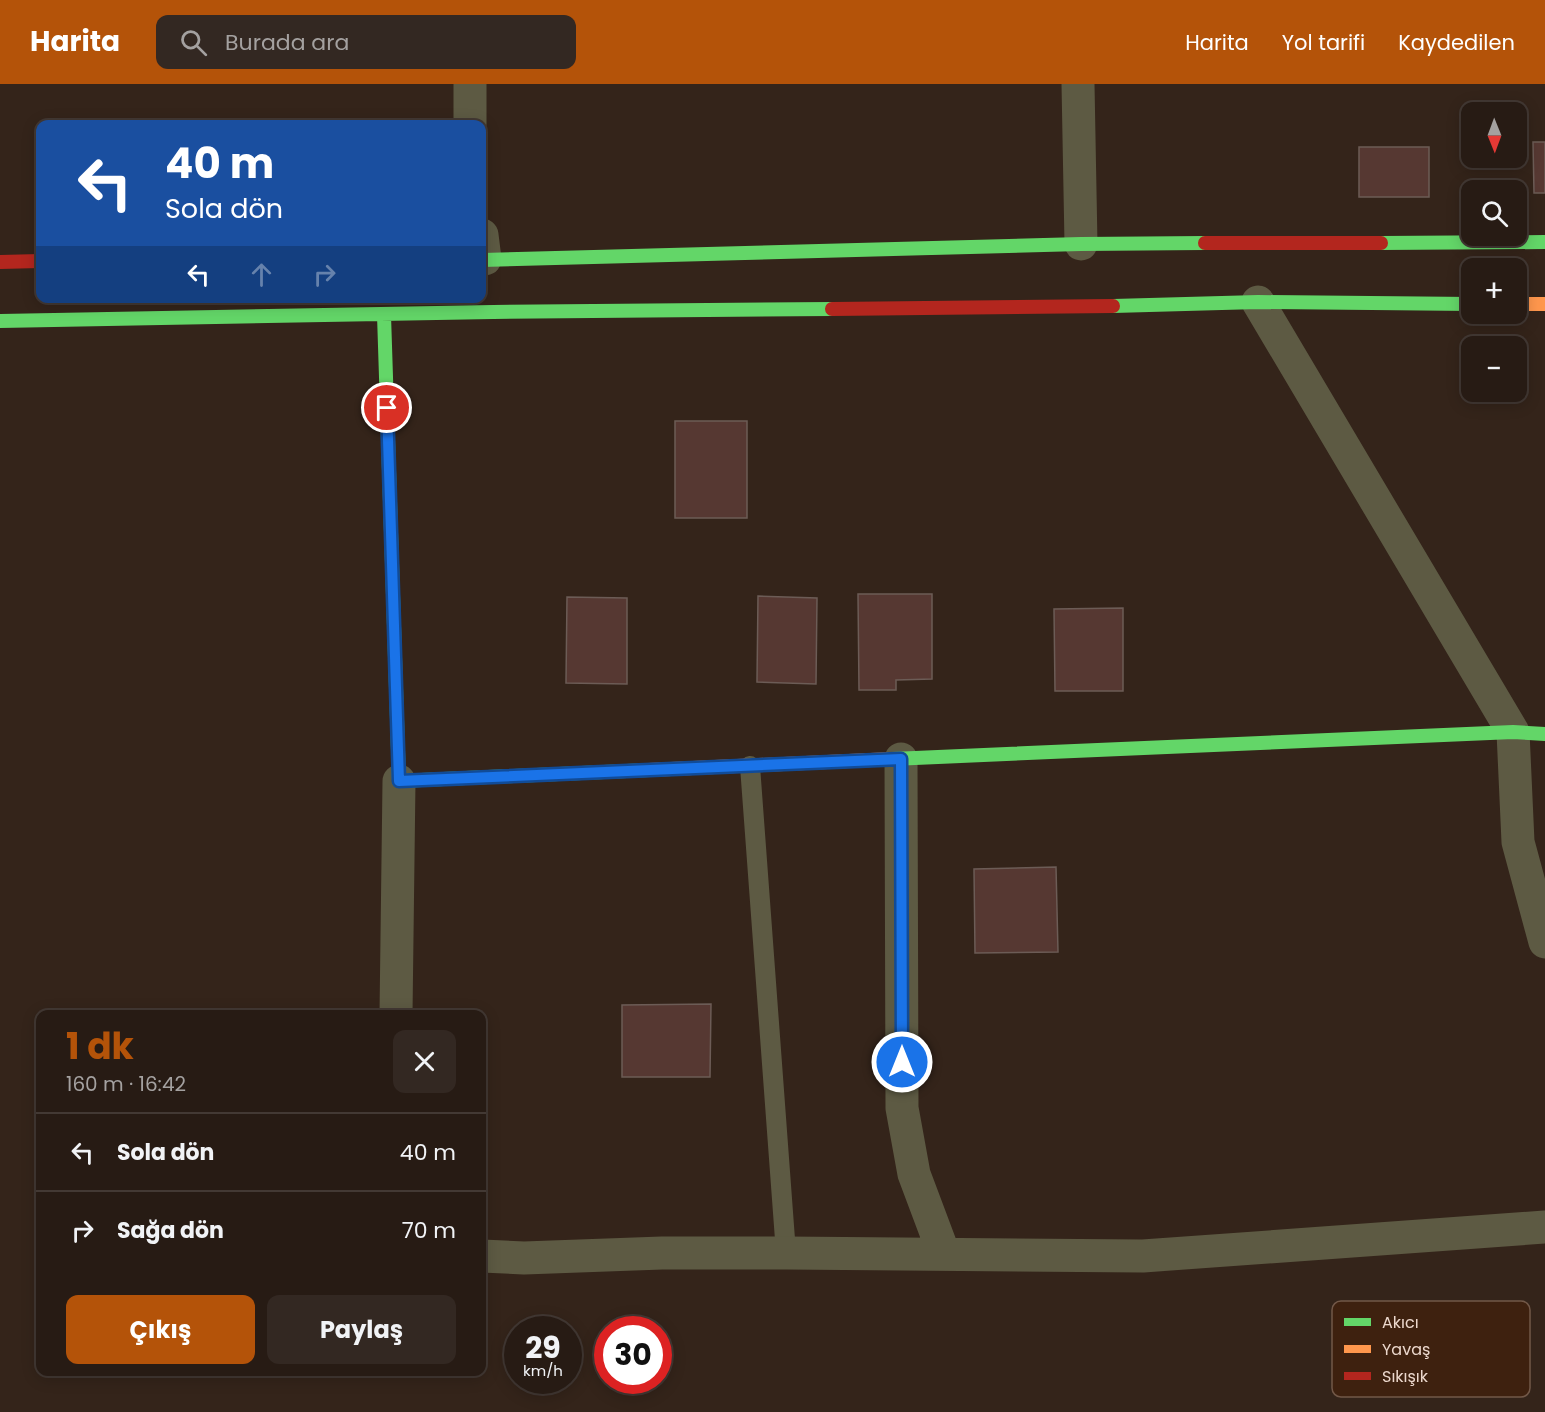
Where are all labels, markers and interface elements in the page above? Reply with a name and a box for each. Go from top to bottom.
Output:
search box [156,15,576,69]
text: Harita [30,22,120,61]
icon: search [177,26,210,59]
text: Burada ara [225,27,349,58]
text: Harita [1185,28,1249,57]
text: Yol tarifi [1282,28,1365,57]
text: Kaydedilen [1398,28,1515,57]
north arrow [1461,102,1527,168]
map controls [1461,102,1527,402]
text: 40 m [165,134,274,193]
icon: left [66,144,144,222]
button: search [1461,180,1527,246]
text: Sola dön [165,190,283,227]
icon: left [182,258,215,291]
icon: ahead [245,258,278,291]
icon: right [308,258,341,291]
button: + [1461,258,1527,324]
button: − [1461,336,1527,402]
pin [361,382,412,433]
icon: arrive [370,391,403,424]
text: 1 dk [66,1021,134,1072]
button: close [393,1030,456,1093]
position arrow [870,1030,934,1094]
text: 160 m · 16:42 [66,1070,186,1098]
icon: left [66,1136,99,1169]
text: Sola dön [117,1137,214,1168]
text: 40 m [400,1137,456,1168]
icon: right [66,1214,99,1247]
text: Sağa dön [117,1215,224,1246]
text: 70 m [402,1215,456,1246]
button: Çıkış [66,1295,255,1364]
button: Paylaş [267,1295,456,1364]
legend [1332,1301,1530,1397]
text: Akıcı [1382,1311,1419,1334]
speed limit sign: 30 [594,1316,672,1394]
text: 29 [525,1326,561,1369]
text: Yavaş [1382,1338,1430,1361]
text: km/h [523,1360,563,1381]
text: Sıkışık [1382,1365,1429,1388]

